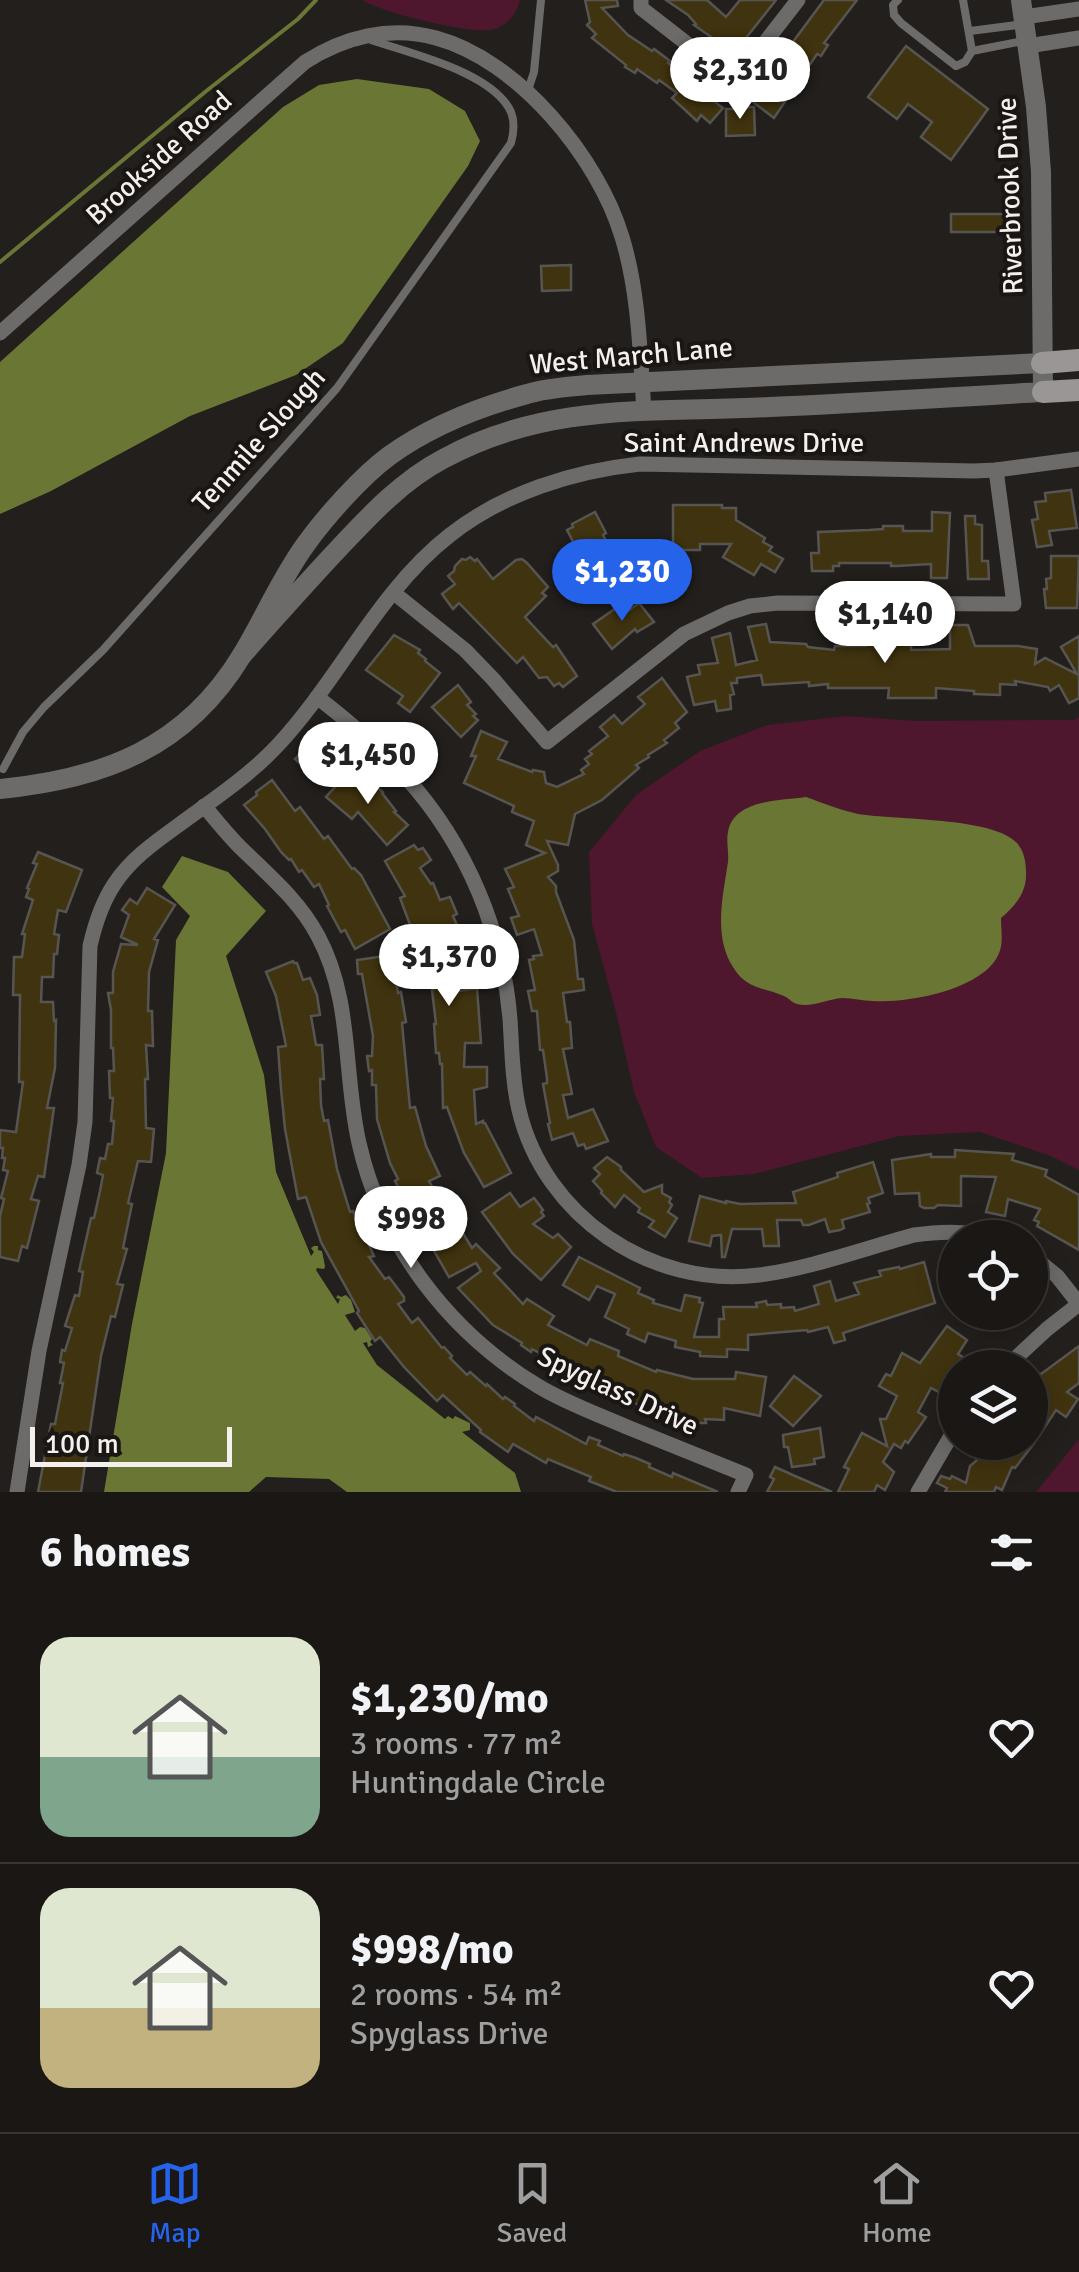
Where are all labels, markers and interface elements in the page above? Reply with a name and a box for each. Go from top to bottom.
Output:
pin: $2,310 [659,37,821,122]
text: $2,310 [692,50,788,89]
street label: Brookside Road [79,84,239,232]
street label: Riverbrook Drive [990,97,1030,295]
street label: West March Lane [528,330,734,382]
street label: Tenmile Slough [185,361,333,519]
street label: Saint Andrews Drive [624,426,864,460]
pin: $1,230 [541,539,703,624]
text: $1,230 [574,552,670,591]
pin: $1,140 [804,581,966,666]
text: $1,140 [837,594,933,633]
pin: $1,450 [287,722,449,807]
text: $1,450 [320,735,416,774]
pin: $1,370 [368,924,530,1009]
text: $1,370 [401,937,497,976]
pin: $998 [352,1186,470,1271]
text: $998 [376,1199,446,1238]
map controls [938,1220,1048,1460]
button: locate [938,1220,1048,1330]
street label: Spyglass Drive [532,1339,704,1443]
button: layers [938,1350,1048,1460]
scale bar [30,1422,232,1466]
text: 100 m [45,1427,119,1461]
icon: filters [984,1525,1039,1580]
text: 6 homes [40,1527,190,1578]
text: $1,230/mo [350,1673,549,1724]
icon: home [120,1677,240,1797]
icon: heart [984,1710,1039,1765]
text: 3 rooms · 77 m² [350,1724,563,1763]
text: Huntingdale Circle [350,1763,606,1802]
text: $998/mo [350,1924,514,1975]
icon: home [120,1928,240,2048]
icon: heart [984,1961,1039,2016]
text: 2 rooms · 54 m² [350,1975,563,2014]
text: Spyglass Drive [350,2014,549,2053]
tab: Map [147,2156,202,2250]
tab: Saved [497,2156,567,2250]
tab: Home [862,2156,932,2250]

